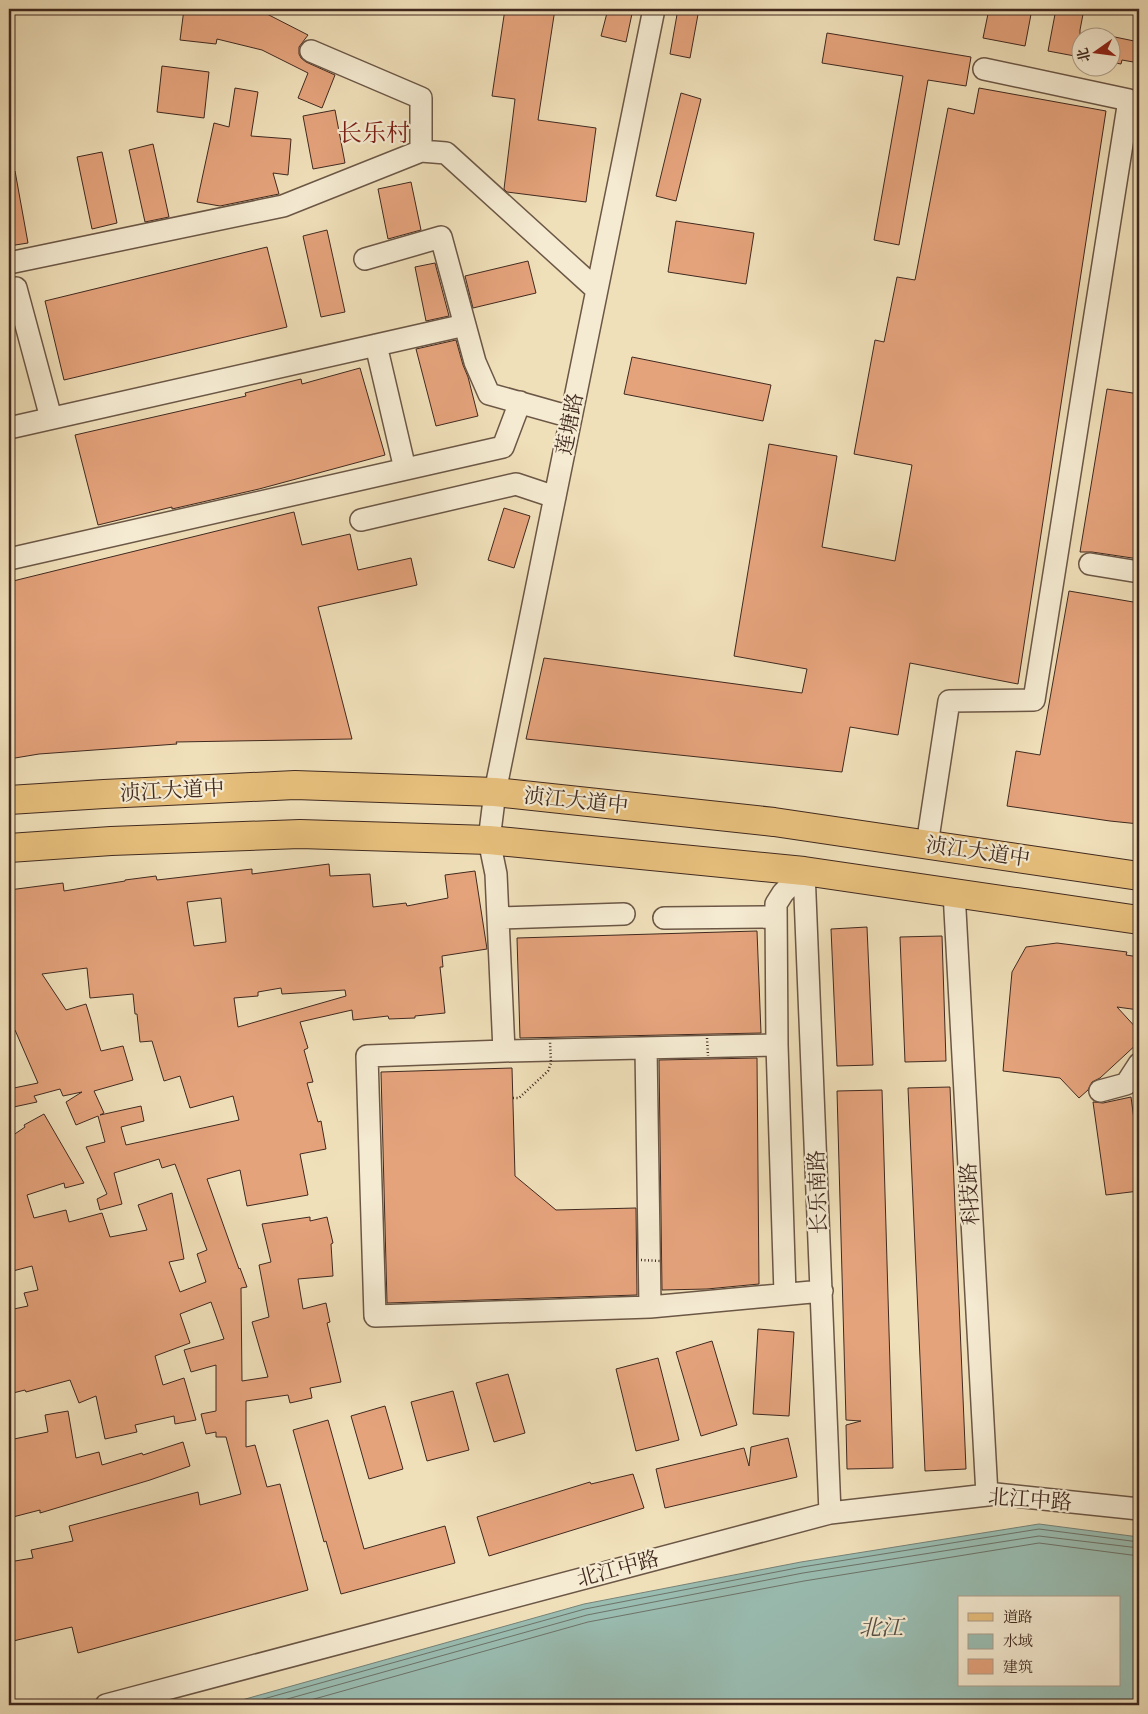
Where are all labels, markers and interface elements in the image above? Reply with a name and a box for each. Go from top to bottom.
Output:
north arrow [1070,28,1120,78]
text: 北 [1073,46,1095,64]
district label: 长乐村 [338,117,410,150]
street label: 莲塘路 [550,390,590,458]
street label: 浈江大道中 [119,774,225,808]
street label: 浈江大道中 [522,781,630,821]
street label: 浈江大道中 [924,830,1032,874]
street label: 长乐南路 [802,1150,834,1234]
street label: 科技路 [954,1162,986,1226]
street label: 北江中路 [987,1483,1073,1517]
street label: 北江中路 [574,1544,662,1594]
legend [958,1596,1120,1686]
text: 道路 [1003,1607,1033,1627]
water label: 北江 [859,1613,906,1643]
text: 水域 [1003,1631,1033,1651]
text: 建筑 [1003,1657,1033,1677]

